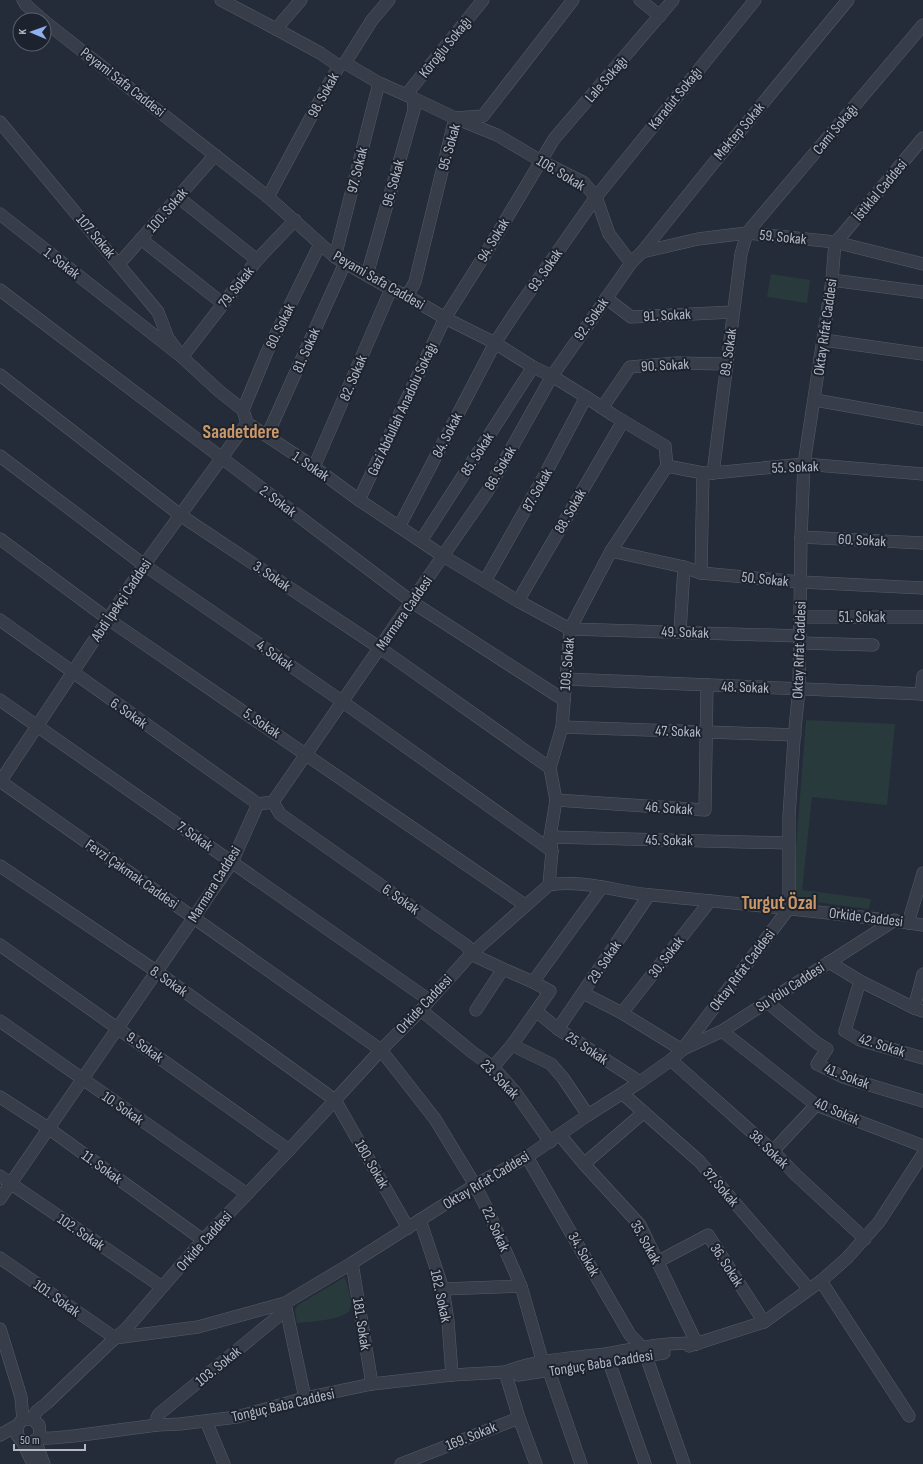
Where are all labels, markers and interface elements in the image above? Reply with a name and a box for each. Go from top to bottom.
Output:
north arrow [12,12,52,52]
street label: Köroğlu Sokağı [415,13,476,82]
text: K [16,28,29,35]
street label: Peyami Safa Caddesi [76,43,169,122]
street label: Lale Sokağı [581,52,632,106]
street label: Karadut Sokağı [644,63,706,133]
street label: 98. Sokak [303,69,344,121]
street label: Mektep Sokak [710,98,769,164]
street label: Cami Sokağı [809,100,862,159]
street label: 95. Sokak [434,121,465,173]
street label: 97. Sokak [343,145,372,195]
street label: 106. Sokak [533,152,589,195]
street label: İstiklal Caddesi [849,155,912,225]
street label: 96. Sokak [378,157,409,209]
street label: 100. Sokak [143,184,192,237]
street label: 107. Sokak [72,210,120,262]
street label: 94. Sokak [473,215,514,266]
street label: 59. Sokak [758,226,808,249]
street label: 1. Sokak [40,243,84,284]
street label: 93. Sokak [524,245,567,295]
street label: Peyami Safa Caddesi [330,247,428,314]
street label: 79. Sokak [214,263,259,312]
street label: Oktay Rıfat Caddesi [809,277,842,377]
street label: 92. Sokak [570,294,613,344]
street label: 80. Sokak [261,300,300,352]
street label: 91. Sokak [643,305,691,326]
street label: 81. Sokak [288,324,325,376]
street label: 89. Sokak [716,327,741,377]
street label: Gazi Abdullah Anadolu Sokağı [363,339,442,479]
street label: 82. Sokak [335,352,372,404]
street label: 90. Sokak [641,355,690,376]
street label: 84. Sokak [428,409,467,461]
district label: Saadetdere [203,421,279,444]
street label: 85. Sokak [456,429,499,479]
street label: 86. Sokak [480,443,521,494]
street label: 1. Sokak [289,447,333,486]
street label: 55. Sokak [771,457,819,478]
street label: 87. Sokak [518,465,557,515]
street label: 2. Sokak [255,481,300,522]
street label: 88. Sokak [550,485,591,537]
street label: 60. Sokak [838,530,887,551]
street label: Abdi İpekçi Caddesi [86,555,156,646]
street label: 3. Sokak [249,557,294,596]
street label: 50. Sokak [740,568,790,591]
street label: Marmara Caddesi [372,572,437,654]
street label: Oktay Rıfat Caddesi [788,601,811,699]
street label: 51. Sokak [839,608,886,627]
street label: 49. Sokak [661,622,709,643]
street label: 4. Sokak [252,636,297,675]
street label: 109. Sokak [556,636,579,691]
street label: 48. Sokak [721,677,770,698]
street label: 6. Sokak [106,694,151,733]
street label: 5. Sokak [239,704,284,743]
street label: 47. Sokak [655,721,702,742]
street label: 46. Sokak [645,797,694,820]
street label: 7. Sokak [173,817,217,856]
street label: 45. Sokak [645,831,693,850]
street label: Fevzi Çakmak Caddesi [81,835,182,914]
street label: Marmara Caddesi [184,843,245,926]
street label: 6. Sokak [378,880,423,919]
district label: Turgut Özal [741,892,817,915]
street label: Orkide Caddesi [828,904,904,931]
street label: Oktay Rıfat Caddesi [705,925,779,1015]
street label: 30. Sokak [644,932,689,982]
street label: 29. Sokak [583,937,626,987]
street label: Su Yolu Caddesi [752,958,828,1017]
street label: 8. Sokak [146,962,191,1001]
street label: Orkide Caddesi [392,971,457,1038]
street label: 9. Sokak [122,1028,167,1067]
street label: 25. Sokak [562,1028,612,1069]
street label: 42. Sokak [856,1029,908,1062]
street label: 23. Sokak [476,1056,523,1103]
street label: 41. Sokak [821,1059,872,1094]
street label: 10. Sokak [98,1087,147,1130]
street label: 40. Sokak [811,1093,863,1130]
street label: 38. Sokak [745,1126,793,1173]
street label: 180. Sokak [350,1136,393,1192]
street label: 11. Sokak [78,1146,126,1189]
street label: Oktay Rıfat Caddesi [440,1147,533,1214]
street label: 37. Sokak [698,1164,743,1211]
street label: 22. Sokak [477,1204,514,1255]
street label: Orkide Caddesi [172,1207,236,1275]
street label: 102. Sokak [53,1210,108,1255]
street label: 35. Sokak [626,1217,665,1268]
street label: 34. Sokak [563,1229,604,1280]
street label: 36. Sokak [706,1240,748,1291]
street label: 182. Sokak [426,1268,455,1324]
street label: 101. Sokak [30,1276,84,1321]
street label: 181. Sokak [348,1297,375,1352]
street label: 103. Sokak [192,1342,245,1391]
street label: Tonguç Baba Caddesi [548,1346,655,1381]
street label: Tonguç Baba Caddesi [230,1384,336,1427]
street label: 169. Sokak [443,1418,500,1455]
scale bar [14,1426,85,1452]
text: 50 m [20,1433,40,1448]

